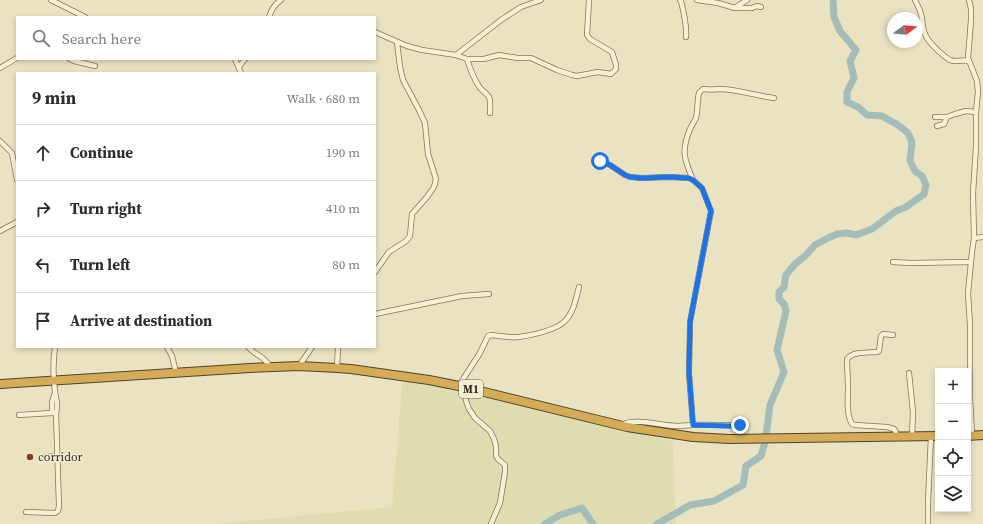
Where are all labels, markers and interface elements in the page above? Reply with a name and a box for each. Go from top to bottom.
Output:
north arrow [887,12,923,48]
search box [16,16,376,60]
icon: search [30,27,52,49]
text: Search here [62,28,141,49]
text: 9 min [32,86,76,110]
text: Walk · 680 m [287,90,360,107]
icon: ahead [32,142,54,164]
text: Continue [70,142,133,163]
text: 190 m [326,144,360,161]
route start [591,152,609,170]
icon: right [32,198,54,220]
text: Turn right [70,198,142,219]
text: 410 m [326,200,360,217]
icon: left [32,254,54,276]
text: Turn left [70,254,130,275]
text: 80 m [332,256,360,273]
icon: arrive [32,310,54,332]
text: Arrive at destination [70,310,212,331]
map controls [935,368,971,512]
button: + [935,368,971,404]
road number: M1 [459,380,483,398]
button: − [935,404,971,440]
route end [731,416,749,434]
button: locate [935,440,971,476]
place label: corridor [38,449,83,465]
marker: corridor [25,452,35,462]
button: layers [935,476,971,512]

